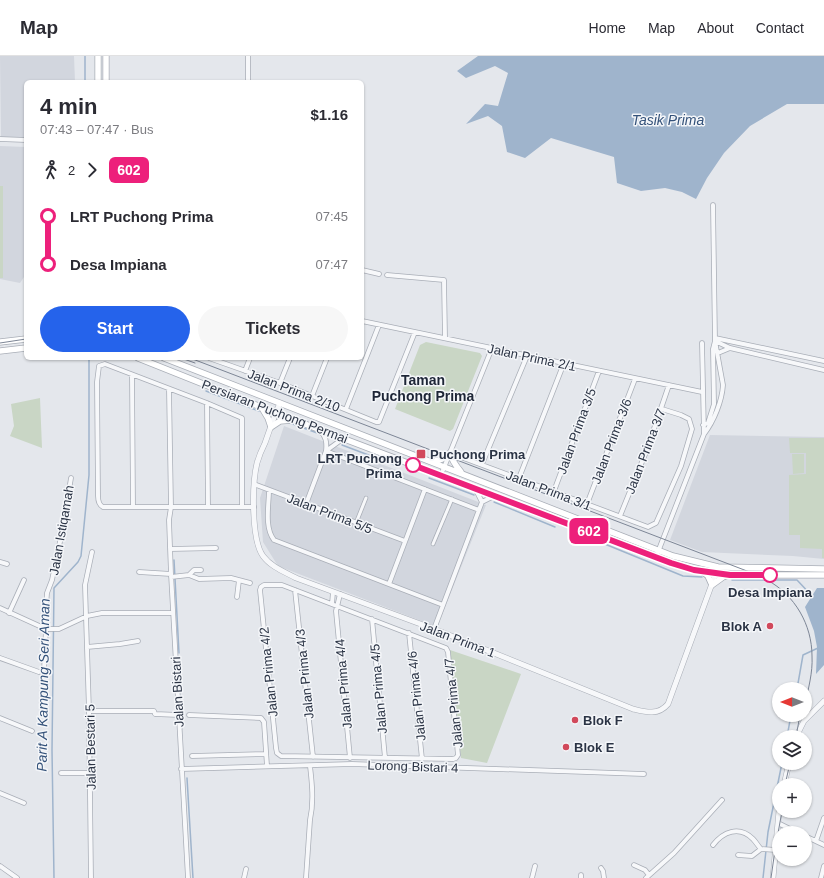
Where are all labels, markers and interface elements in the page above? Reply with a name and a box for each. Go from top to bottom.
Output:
text: Map [20,17,58,38]
text: Home [589,20,626,36]
text: Map [648,20,675,36]
text: About [697,20,734,36]
text: Contact [756,20,804,36]
text: 4 min [40,94,97,119]
text: $1.16 [310,106,348,123]
water label: Tasik Prima [632,112,705,128]
text: 07:43 – 07:47 · Bus [40,122,153,137]
icon: walk [40,159,62,181]
icon: forward [81,159,103,181]
text: 602 [117,162,141,178]
text: 2 [68,163,75,178]
text: LRT Puchong Prima [70,208,213,225]
text: 07:45 [315,209,348,224]
text: Desa Impiana [70,256,167,273]
text: 07:47 [315,257,348,272]
button: Start [40,306,190,352]
button: Tickets [198,306,348,352]
street label: Jalan Prima 2/1 [486,341,578,374]
street label: Jalan Prima 2/10 [246,366,342,415]
district label: Taman Puchong Prima [372,372,475,404]
street label: Persiaran Puchong Permai [200,377,350,446]
street label: Jalan Prima 3/5 [554,386,599,476]
street label: Jalan Prima 3/6 [588,396,635,486]
street label: Jalan Prima 3/7 [622,406,669,496]
place label: Puchong Prima [430,447,526,462]
marker: Puchong Prima [415,448,427,460]
place label: LRT Puchong Prima [318,451,403,481]
marker: LRT Puchong Prima [405,457,421,473]
street label: Jalan Prima 3/1 [504,467,594,514]
street label: Jalan Istiqamah [46,484,77,576]
street label: Jalan Prima 5/5 [285,490,375,537]
line badge: 602 [566,518,612,544]
text: 602 [577,523,601,539]
marker: Desa Impiana [762,567,778,583]
place label: Desa Impiana [728,585,813,600]
water label: Parit A Kampung Seri Aman [33,598,53,772]
street label: Jalan Prima 1 [418,618,498,661]
place label: Blok A [721,619,763,634]
marker: Blok A [765,621,775,631]
street label: Jalan Prima 4/2 [256,626,281,718]
street label: Jalan Prima 4/3 [292,628,317,720]
street label: Jalan Prima 4/4 [332,638,355,730]
street label: Jalan Prima 4/5 [367,643,390,735]
street label: Jalan Prima 4/6 [404,650,429,742]
street label: Jalan Bistari [168,656,187,728]
street label: Jalan Prima 4/7 [441,657,466,749]
north arrow [772,682,812,722]
map controls [772,682,812,866]
street label: Jalan Bestari 5 [82,704,99,790]
place label: Blok F [583,713,623,728]
marker: Blok F [570,715,580,725]
button: layers [772,730,812,770]
place label: Blok E [574,740,615,755]
marker: Blok E [561,742,571,752]
street label: Lorong Bistari 4 [367,757,459,776]
button: + [772,778,812,818]
button: − [772,826,812,866]

